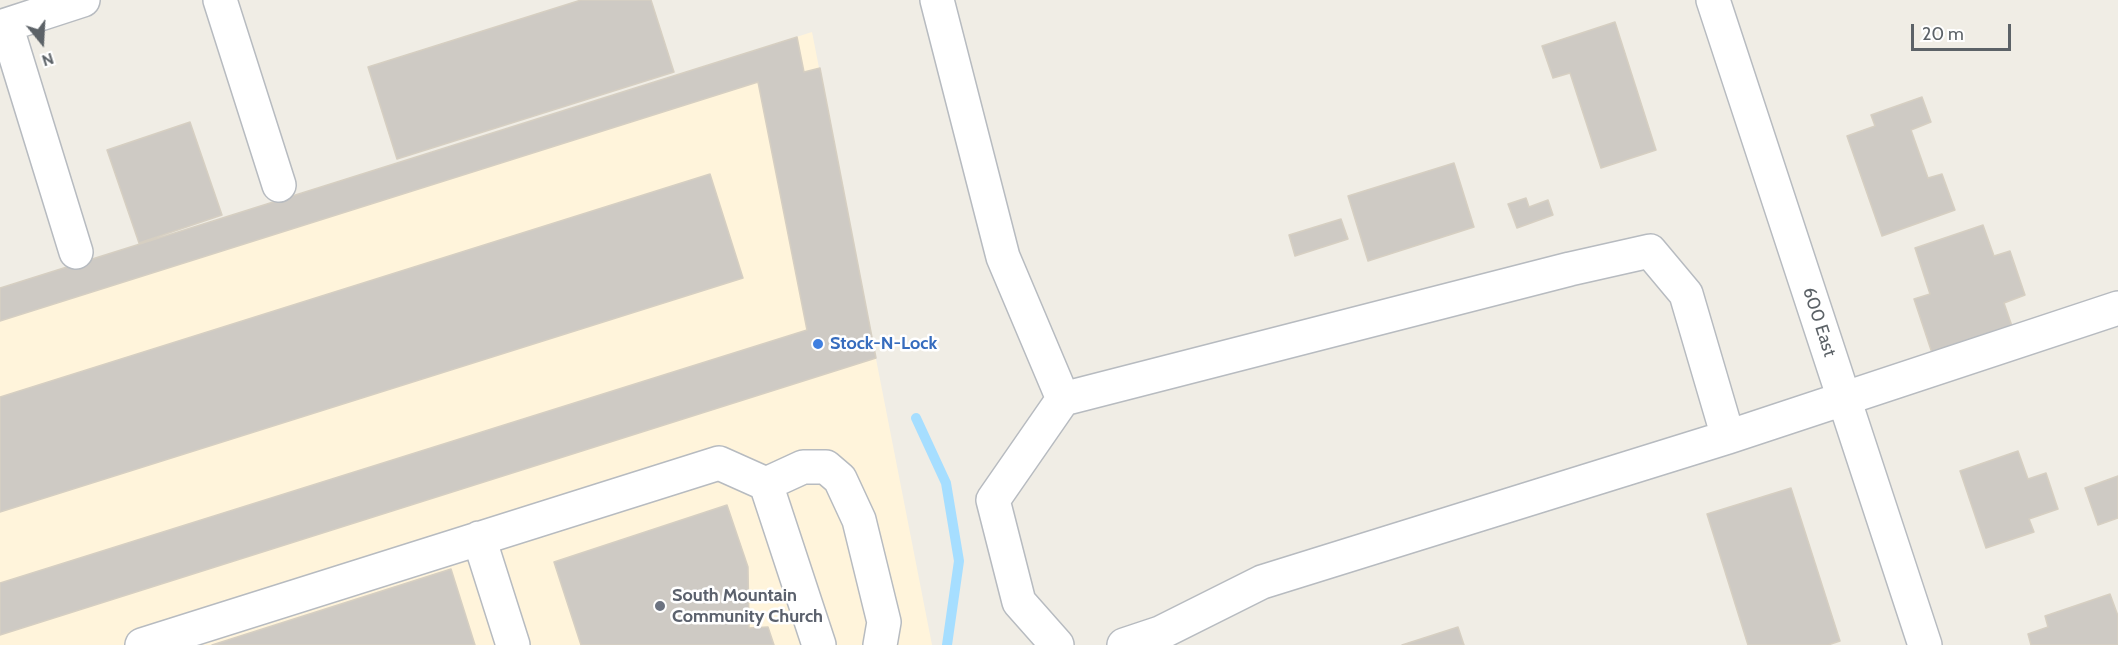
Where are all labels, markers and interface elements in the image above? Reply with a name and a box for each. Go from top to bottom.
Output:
north arrow [12,12,72,72]
scale bar [1914,12,2014,50]
text: 20 m [1922,23,1964,45]
text: N [39,49,56,70]
street label: 600 East [1798,285,1840,359]
place label: Stock-N-Lock [830,333,937,355]
marker: Stock-N-Lock [811,337,825,351]
place label: South Mountain Community Church [672,585,823,628]
marker: South Mountain Community Church [653,599,667,613]

